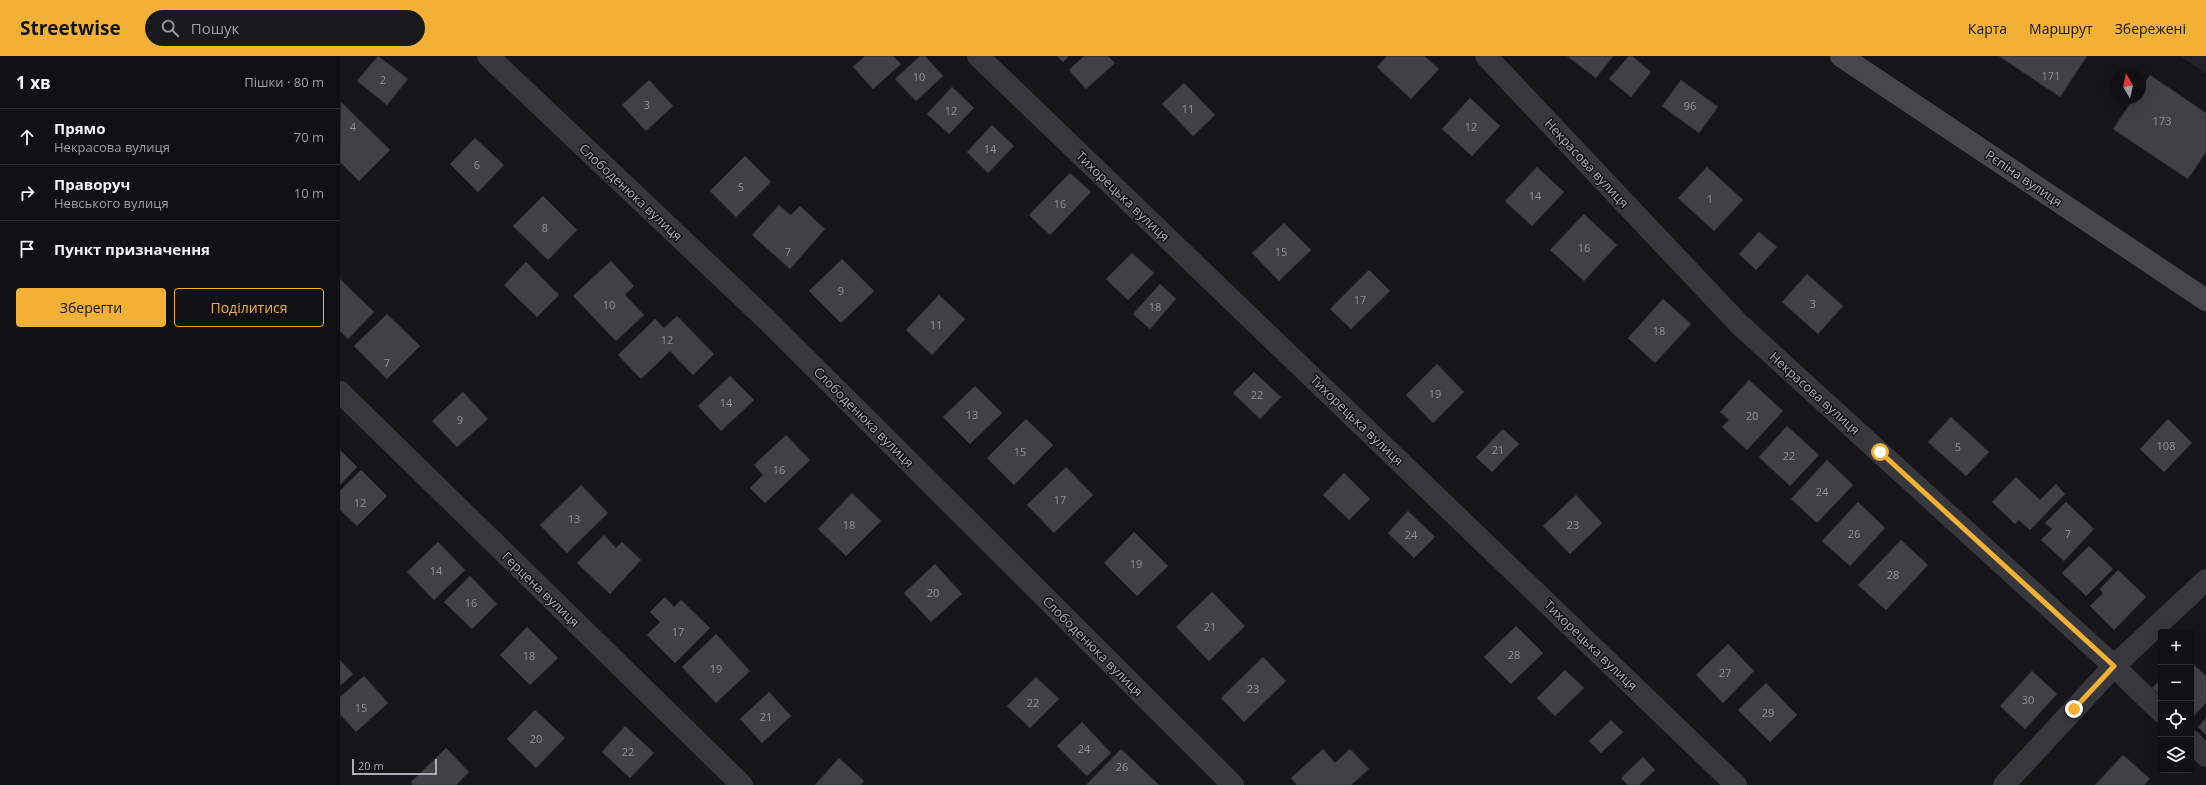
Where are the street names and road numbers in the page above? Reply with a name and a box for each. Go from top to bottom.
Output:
street label: Некрасова вулиця [1541,114,1633,212]
street label: Слободенюка вулиця [575,139,687,245]
street label: Рєпіна вулиця [1982,146,2066,210]
street label: Тихорецька вулиця [1072,147,1174,245]
street label: Некрасова вулиця [1766,348,1864,438]
street label: Слободенюка вулиця [810,363,918,471]
street label: Тихорецька вулиця [1306,371,1408,469]
street label: Герцена вулиця [498,547,584,631]
street label: Слободенюка вулиця [1039,592,1147,700]
street label: Тихорецька вулиця [1540,596,1642,694]

